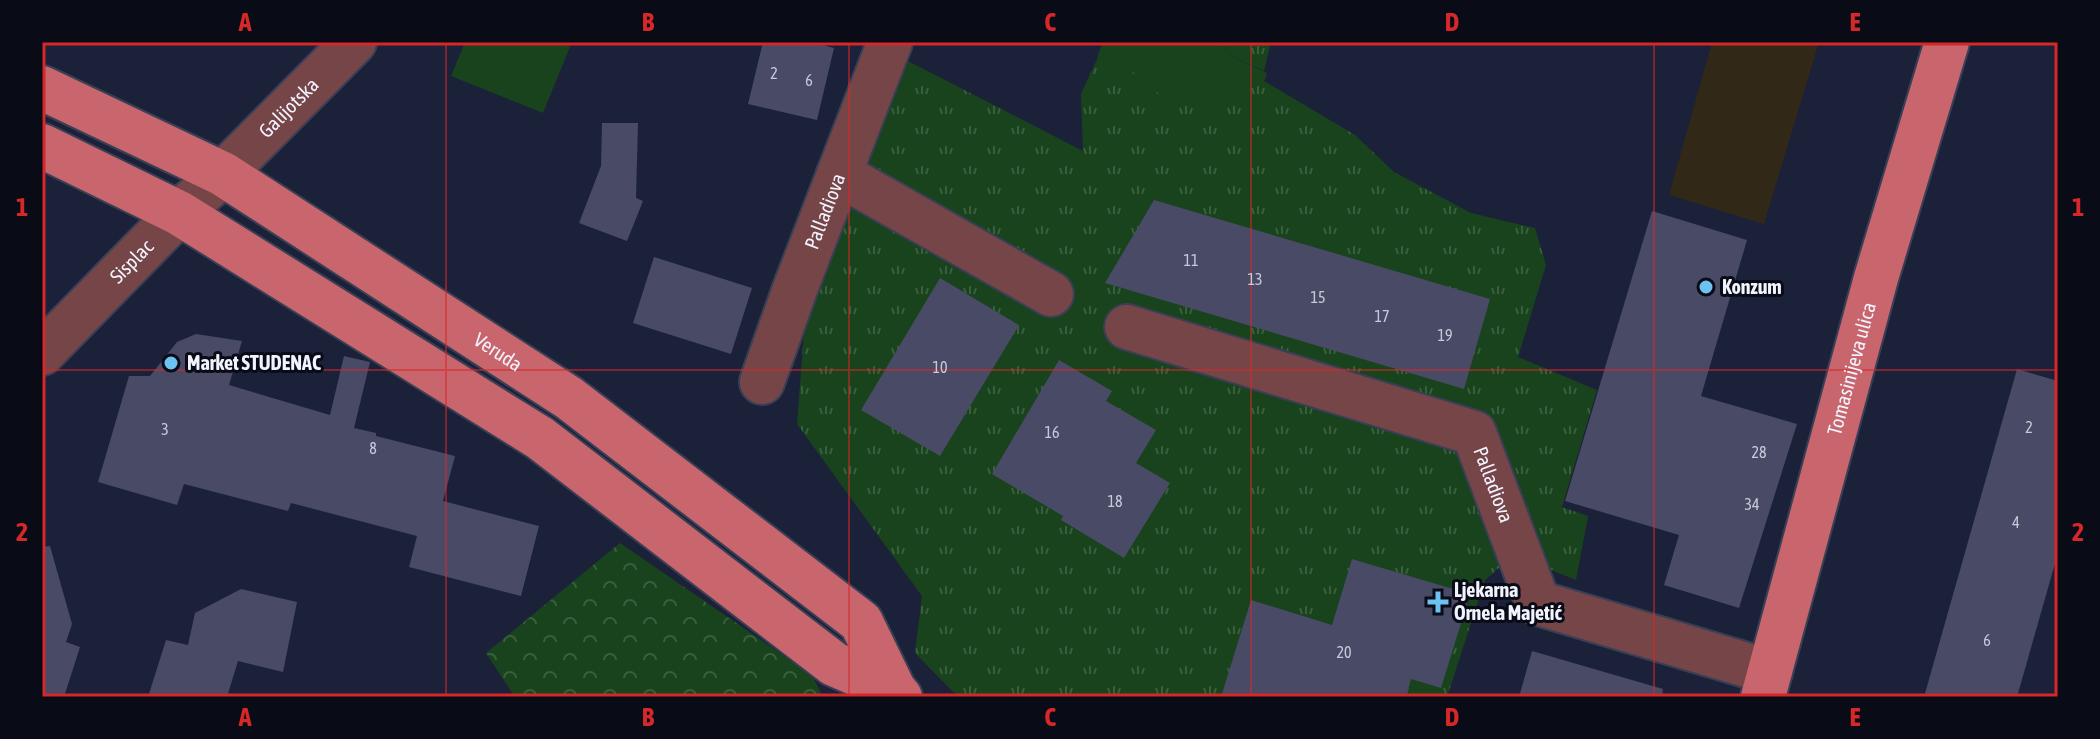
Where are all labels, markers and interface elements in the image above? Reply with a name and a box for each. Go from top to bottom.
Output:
text: A [238,7,252,37]
text: B [642,7,655,37]
text: C [1044,7,1056,37]
text: D [1445,7,1459,37]
text: E [1849,7,1861,37]
house number: 2 [770,64,778,82]
house number: 6 [805,71,813,89]
street label: Galijotska [254,73,323,142]
street label: Palladiova [799,170,849,252]
text: 1 [16,192,28,222]
text: 1 [2072,192,2084,222]
street label: Sisplac [105,234,158,288]
house number: 11 [1183,251,1199,269]
house number: 13 [1247,270,1263,288]
place label: Konzum [1722,275,1782,298]
marker: Konzum [1697,278,1715,296]
house number: 15 [1310,288,1326,306]
street label: Tomasinijeva ulica [1822,300,1880,438]
house number: 17 [1374,307,1390,325]
house number: 19 [1437,326,1453,344]
street label: Veruda [470,328,527,376]
place label: Market STUDENAC [187,351,321,374]
marker: Market STUDENAC [162,354,180,372]
house number: 10 [932,358,948,376]
house number: 2 [2025,418,2033,436]
house number: 3 [161,420,169,438]
house number: 16 [1044,423,1060,441]
house number: 8 [369,439,377,457]
street label: Palladiova [1469,443,1519,526]
house number: 28 [1751,443,1767,461]
house number: 18 [1107,492,1123,510]
house number: 34 [1744,495,1760,513]
house number: 4 [2012,513,2020,531]
text: 2 [16,517,28,547]
text: 2 [2072,517,2084,547]
place label: Ljekarna Ornela Majetić [1454,578,1562,624]
marker: Ljekarna Ornela Majetić [1429,593,1447,611]
house number: 6 [1983,631,1991,649]
house number: 20 [1336,643,1352,661]
text: A [238,702,252,732]
text: B [642,702,655,732]
text: C [1044,702,1056,732]
text: D [1445,702,1459,732]
text: E [1849,702,1861,732]

